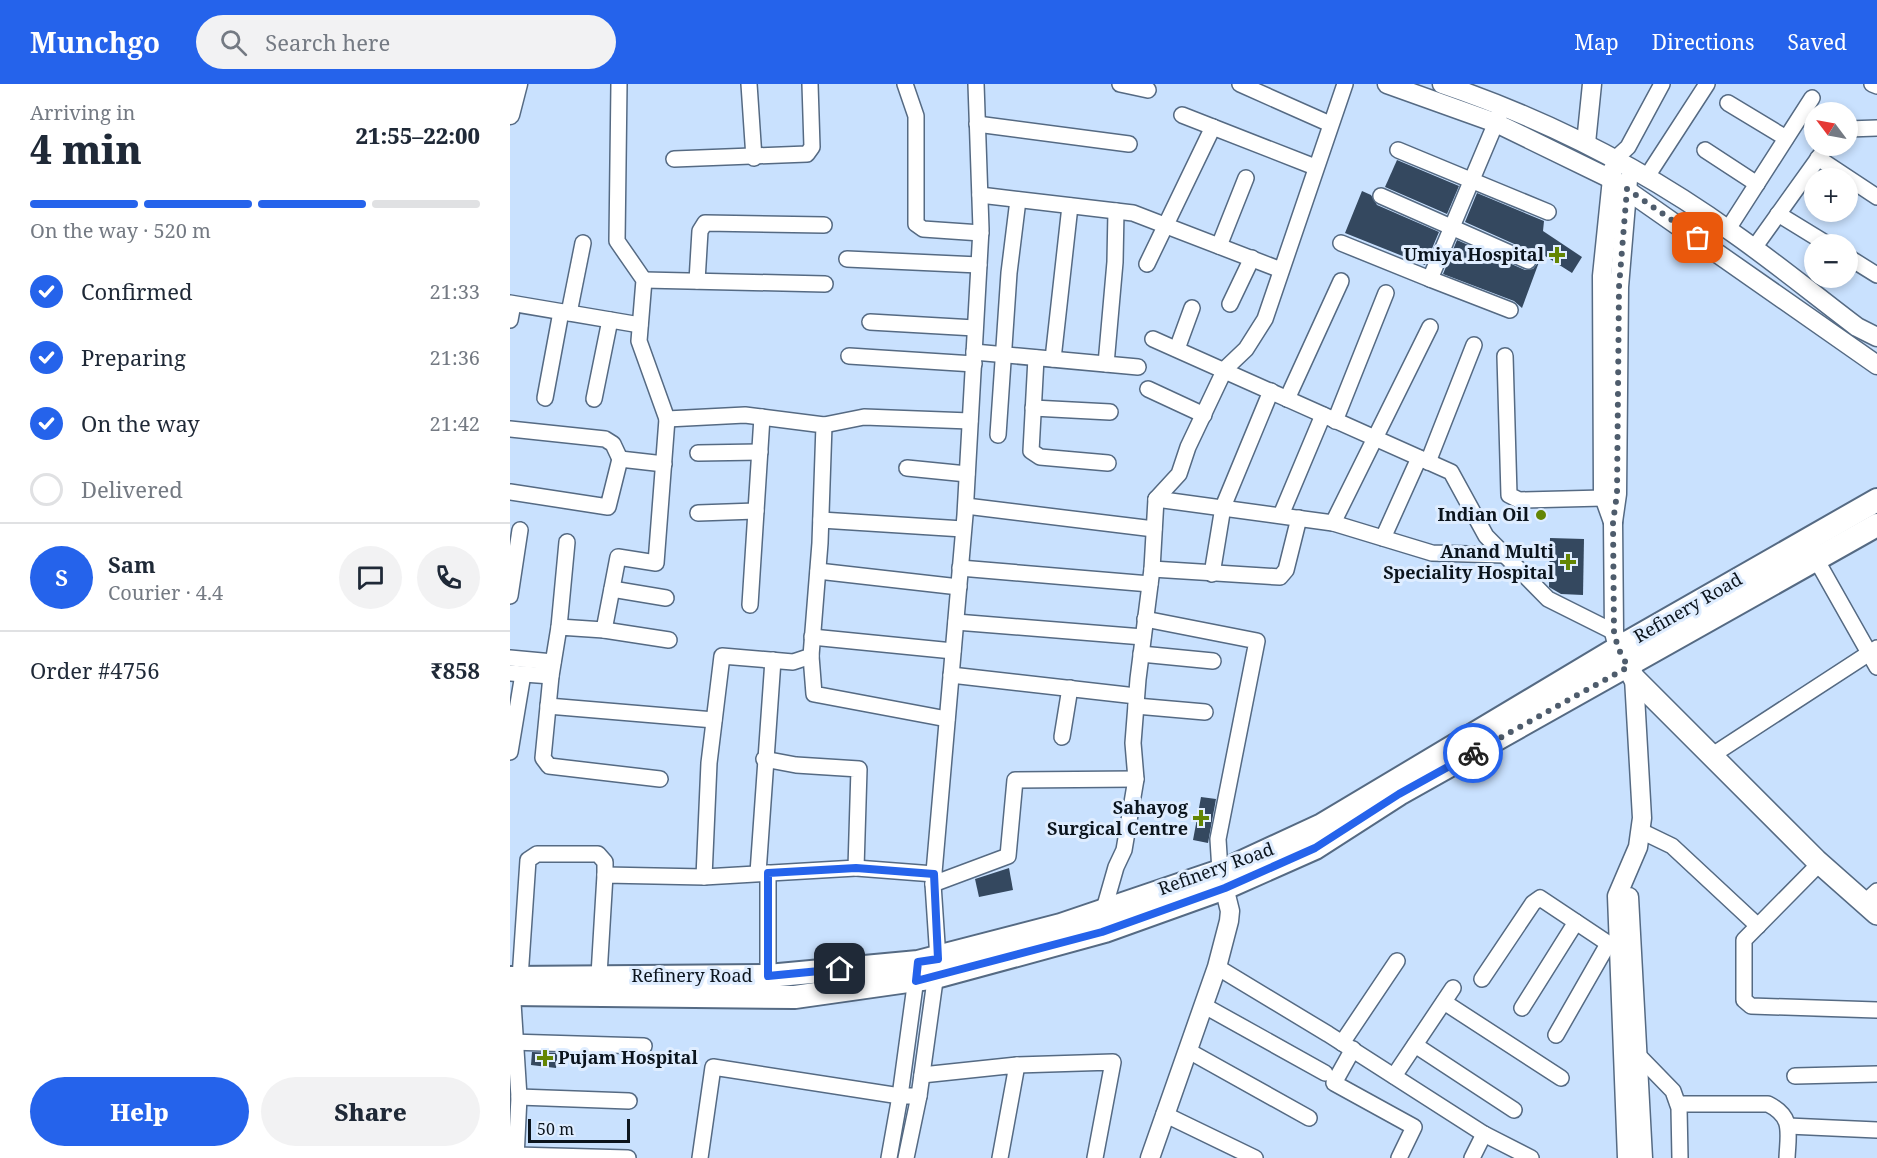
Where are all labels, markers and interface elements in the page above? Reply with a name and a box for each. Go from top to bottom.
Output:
search box [196,15,616,69]
text: Munchgo [30,23,160,61]
icon: search [217,26,250,59]
text: Search here [265,27,390,57]
text: Map [1574,28,1619,56]
text: Directions [1652,28,1754,56]
text: Saved [1787,28,1847,56]
text: Arriving in [30,99,135,126]
north arrow [1804,102,1858,156]
map controls [1804,102,1858,288]
text: 21:55–22:00 [356,120,480,150]
text: 4 min [30,122,142,175]
button: + [1804,168,1858,222]
pin [1672,212,1723,263]
text: On the way · 520 m [30,217,211,244]
icon: bag [1681,221,1714,254]
button: − [1804,234,1858,288]
place label: Umiya Hospital [1404,242,1545,266]
marker: Umiya Hospital [1548,246,1566,264]
icon: check [30,275,63,308]
text: Confirmed [81,276,192,306]
text: 21:33 [430,278,480,305]
icon: check [30,341,63,374]
text: Preparing [81,342,186,372]
text: 21:36 [430,344,480,371]
icon: check [30,407,63,440]
text: On the way [81,408,200,438]
text: 21:42 [430,410,480,437]
text: Delivered [81,474,183,504]
place label: Indian Oil [1437,502,1530,526]
marker: Indian Oil [1534,508,1548,522]
place label: Anand Multi Speciality Hospital [1383,539,1555,584]
button: chat [339,546,402,609]
button: phone [417,546,480,609]
text: Sam [108,549,156,579]
marker: Anand Multi Speciality Hospital [1559,553,1577,571]
text: S [55,562,68,592]
street label: Refinery Road [1629,566,1746,648]
text: Courier · 4.4 [108,579,223,606]
text: Order #4756 [30,655,160,685]
text: ₹858 [430,655,480,685]
courier [1443,723,1503,783]
icon: bike [1457,737,1490,770]
place label: Sahayog Surgical Centre [1047,795,1189,840]
marker: Sahayog Surgical Centre [1192,809,1210,827]
street label: Refinery Road [1155,836,1277,900]
pin [814,943,865,994]
icon: home [823,952,856,985]
street label: Refinery Road [631,963,753,987]
place label: Pujam Hospital [558,1045,698,1069]
marker: Pujam Hospital [536,1049,554,1067]
button: Help [30,1077,249,1146]
button: Share [261,1077,480,1146]
scale bar [528,1116,630,1144]
text: 50 m [537,1118,574,1140]

